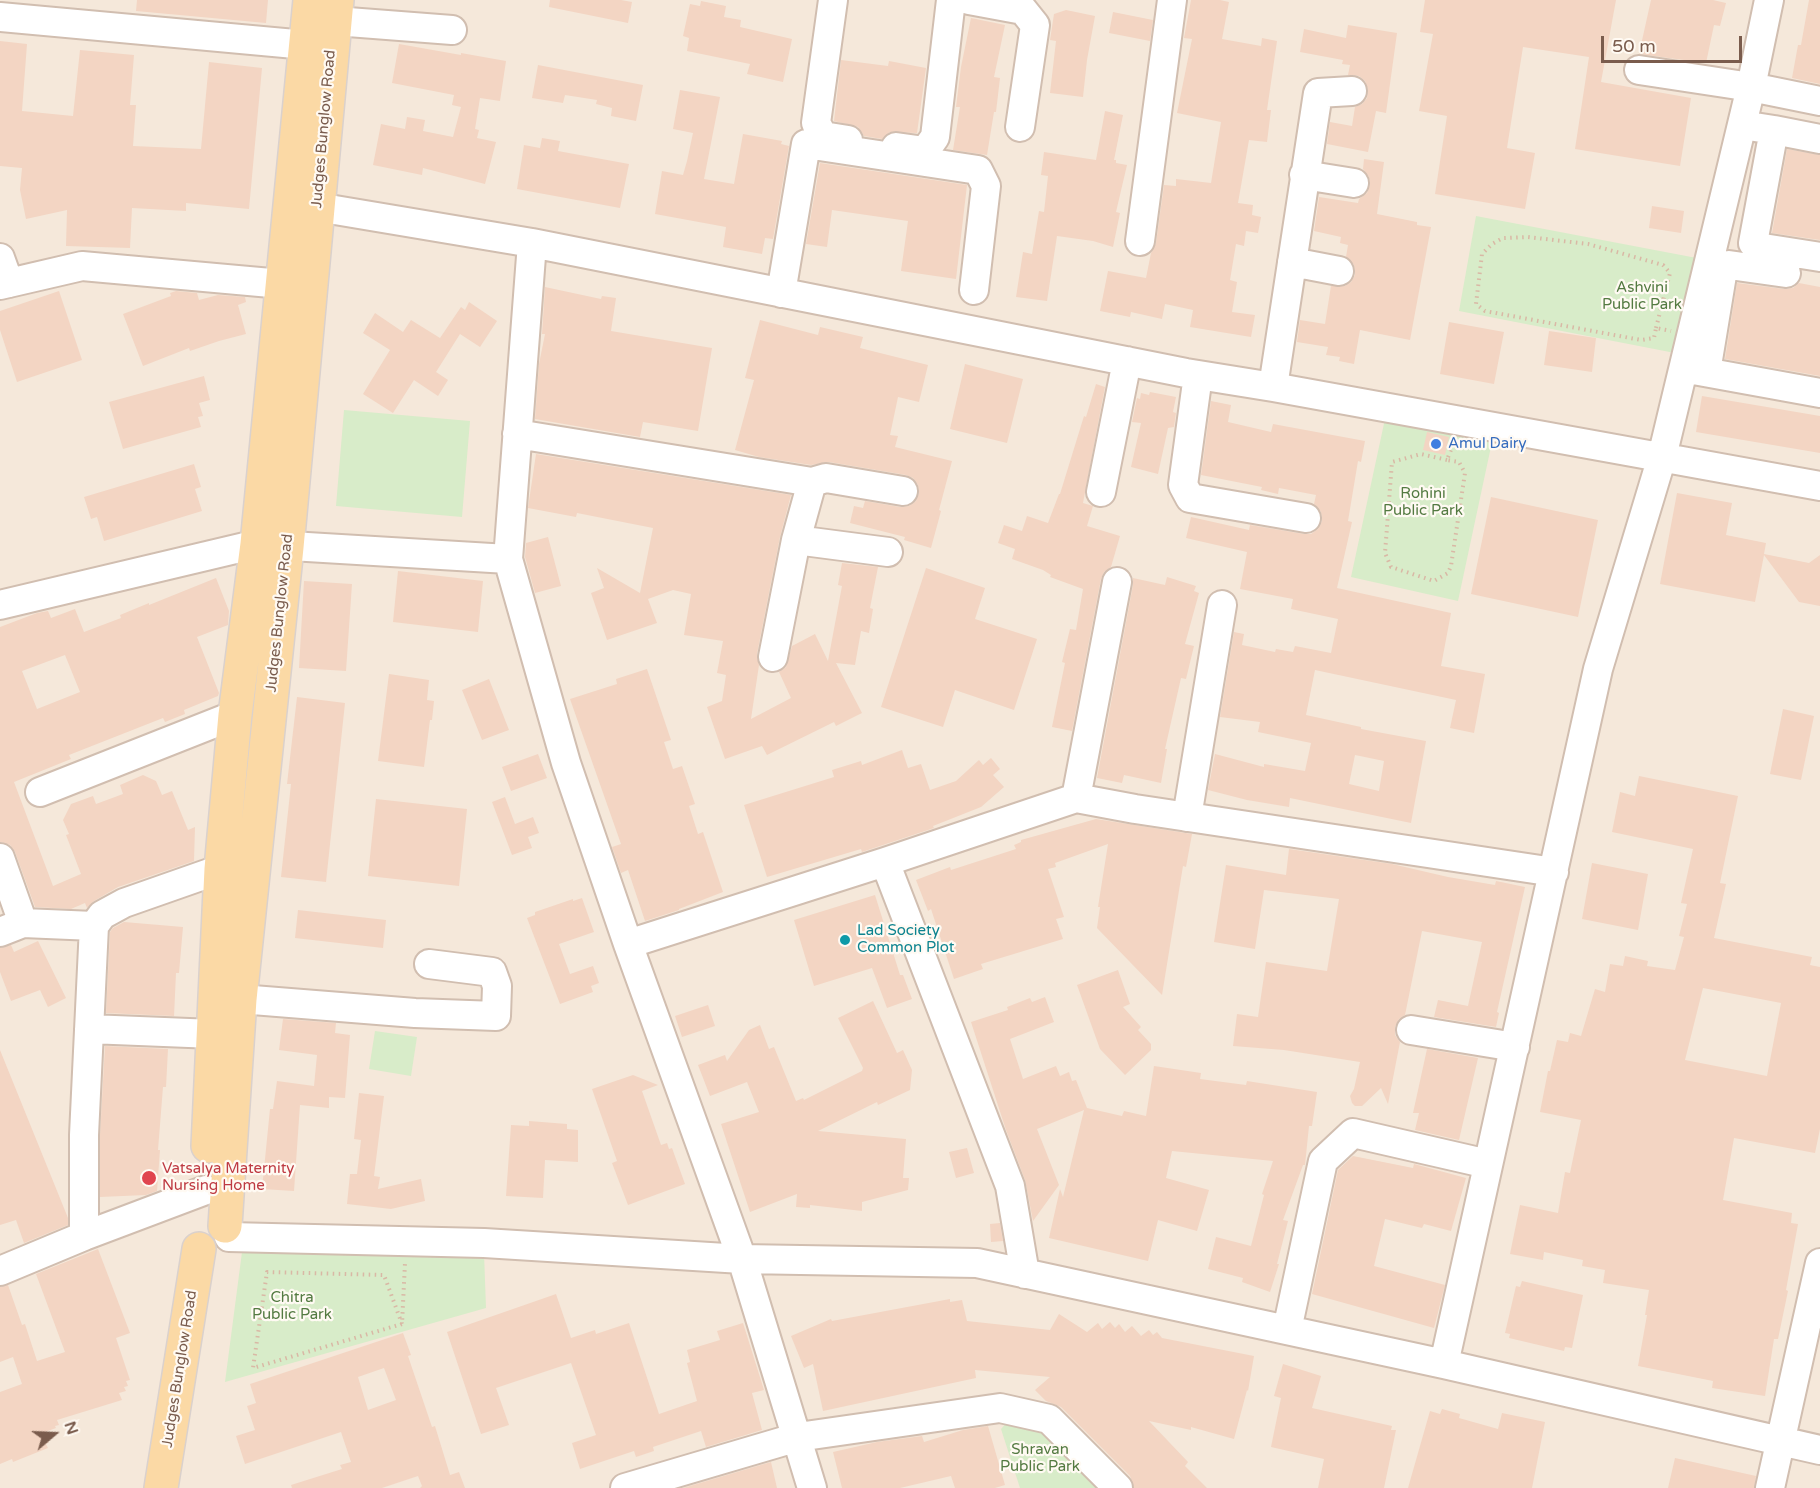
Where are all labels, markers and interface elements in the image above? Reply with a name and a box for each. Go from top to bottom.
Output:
scale bar [1604,24,1745,62]
text: 50 m [1612,35,1656,57]
street label: Judges Bunglow Road [308,49,340,209]
park label: Ashvini Public Park [1602,279,1682,314]
place label: Amul Dairy [1448,435,1527,453]
marker: Amul Dairy [1429,437,1443,451]
park label: Rohini Public Park [1383,485,1463,520]
street label: Judges Bunglow Road [263,533,297,693]
place label: Lad Society Common Plot [857,922,955,957]
marker: Lad Society Common Plot [838,933,852,947]
place label: Vatsalya Maternity Nursing Home [162,1160,294,1195]
marker: Vatsalya Maternity Nursing Home [140,1169,158,1187]
street label: Judges Bunglow Road [159,1289,201,1449]
park label: Chitra Public Park [252,1289,332,1324]
north arrow [24,1404,84,1464]
text: N [59,1419,83,1437]
park label: Shravan Public Park [1000,1441,1080,1476]

